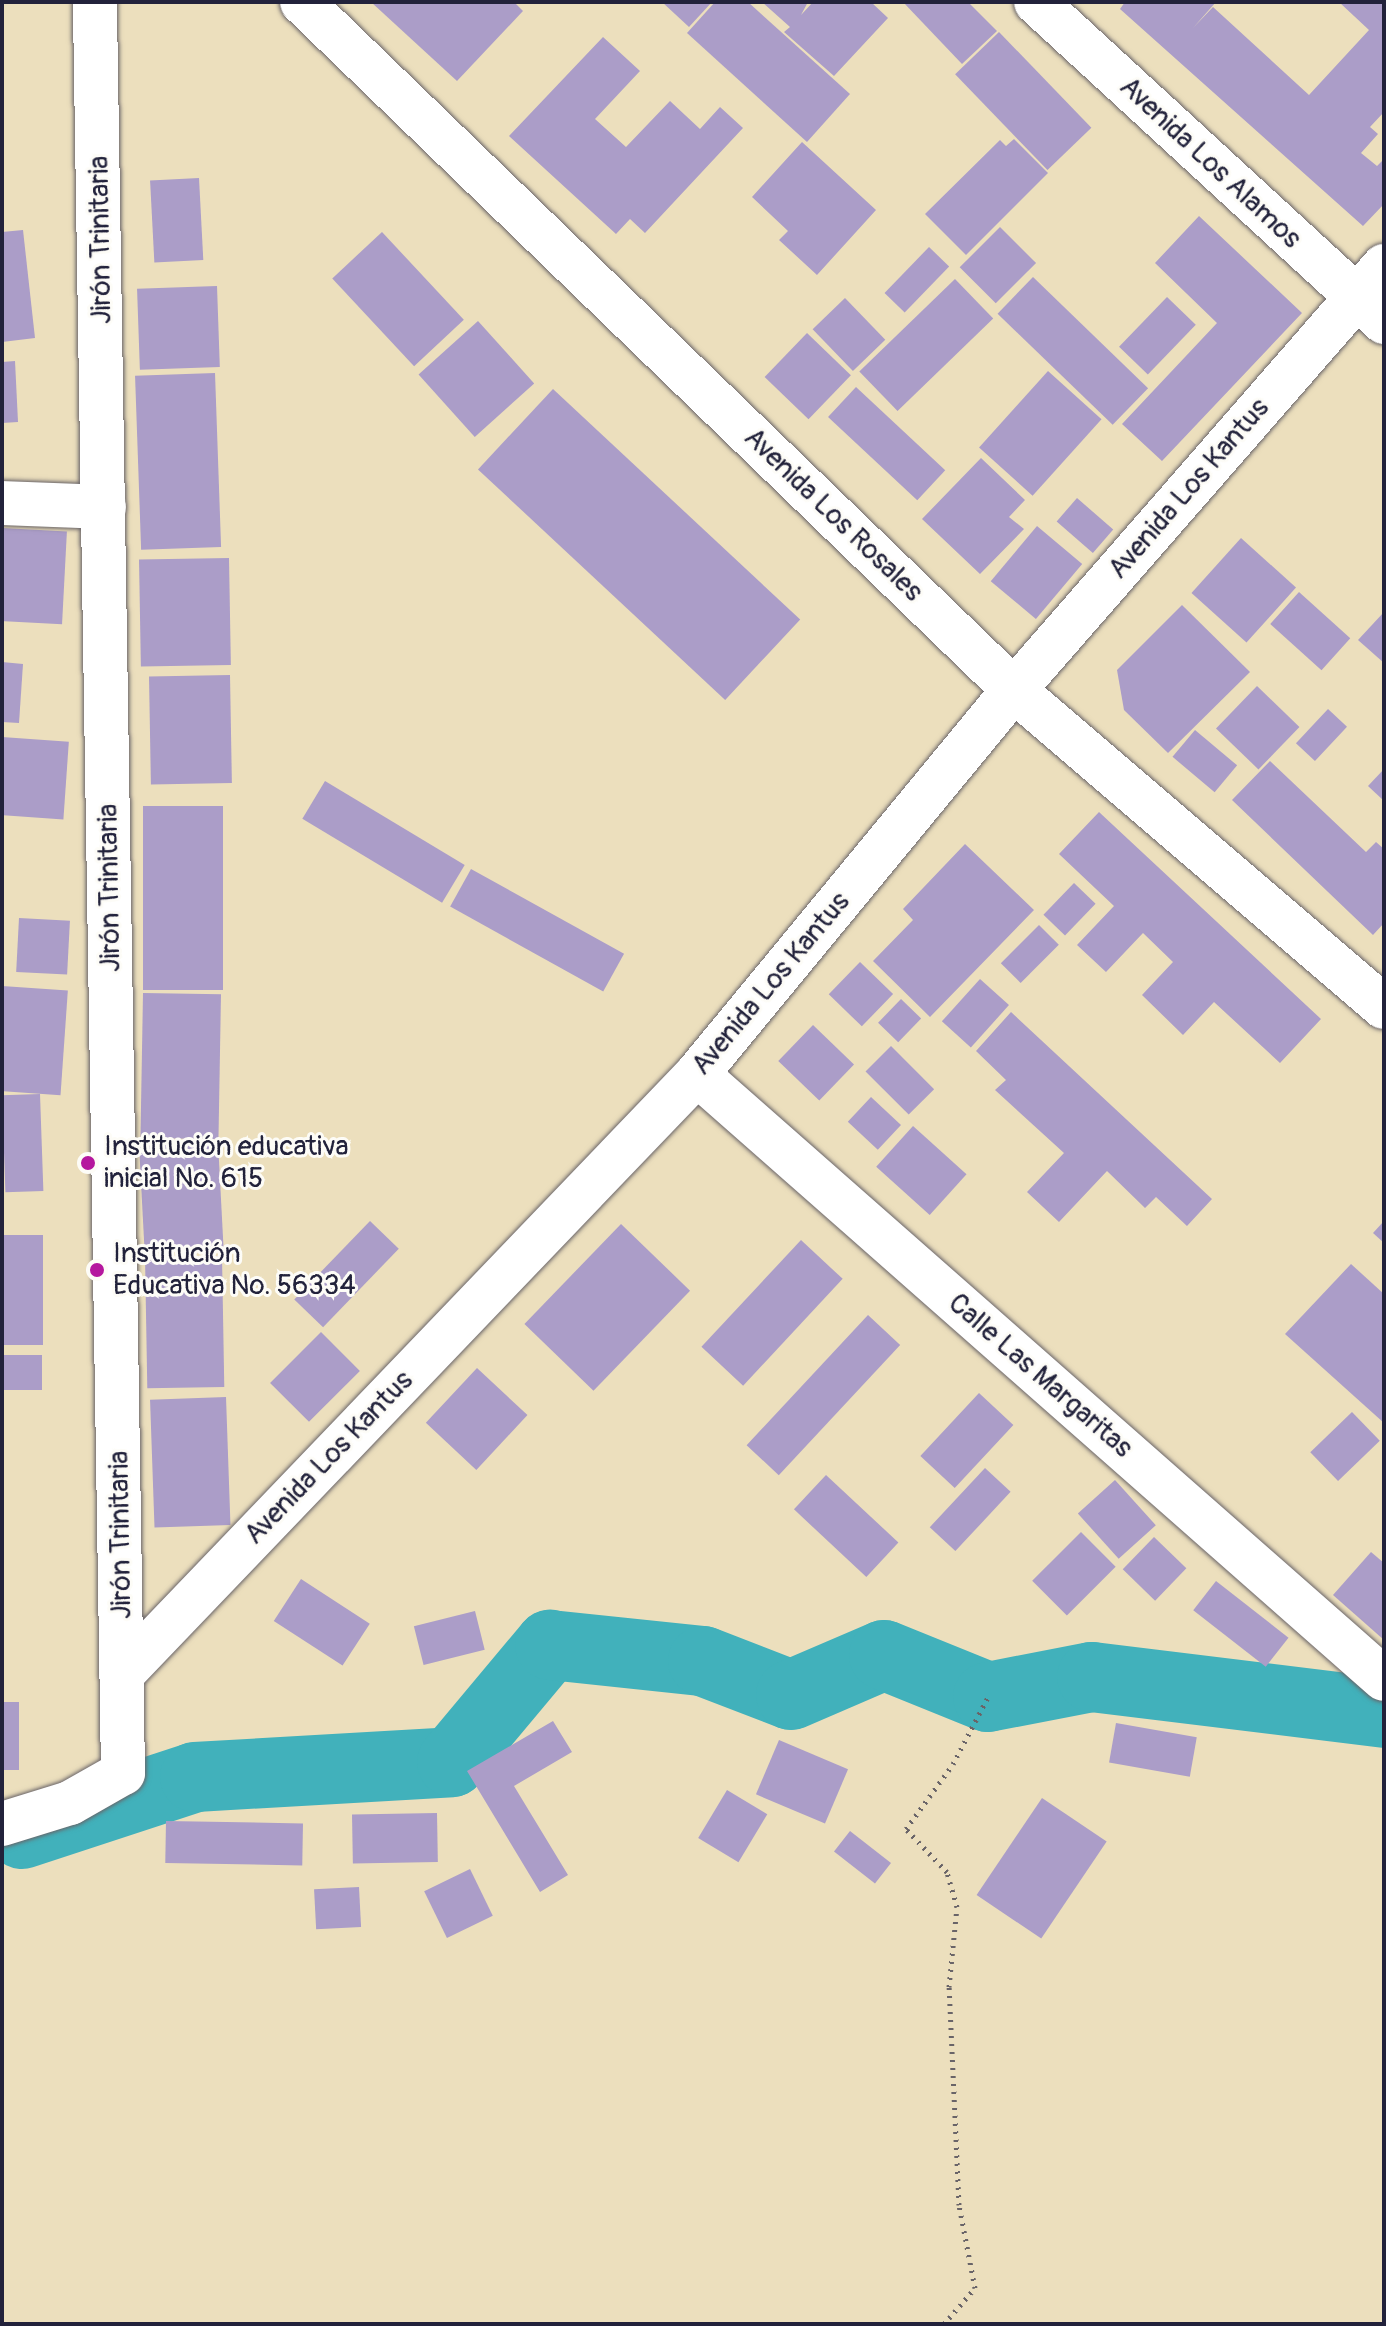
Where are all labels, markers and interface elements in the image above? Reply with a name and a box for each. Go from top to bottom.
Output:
street label: Avenida Los Alamos [1112,70,1308,256]
street label: Jirón Trinitaria [83,156,119,324]
street label: Avenida Los Kantus [1102,392,1276,586]
street label: Avenida Los Rosales [737,421,929,609]
street label: Jirón Trinitaria [92,804,128,972]
street label: Avenida Los Kantus [685,886,857,1082]
place label: Institución educativa inicial No. 615 [104,1130,349,1196]
marker: Institución educativa inicial No. 615 [79,1154,97,1172]
place label: Institución Educativa No. 56334 [113,1237,356,1303]
marker: Institución Educativa No. 56334 [88,1261,106,1279]
street label: Calle Las Margaritas [941,1287,1139,1465]
street label: Avenida Los Kantus [238,1364,420,1552]
street label: Jirón Trinitaria [103,1451,139,1619]

